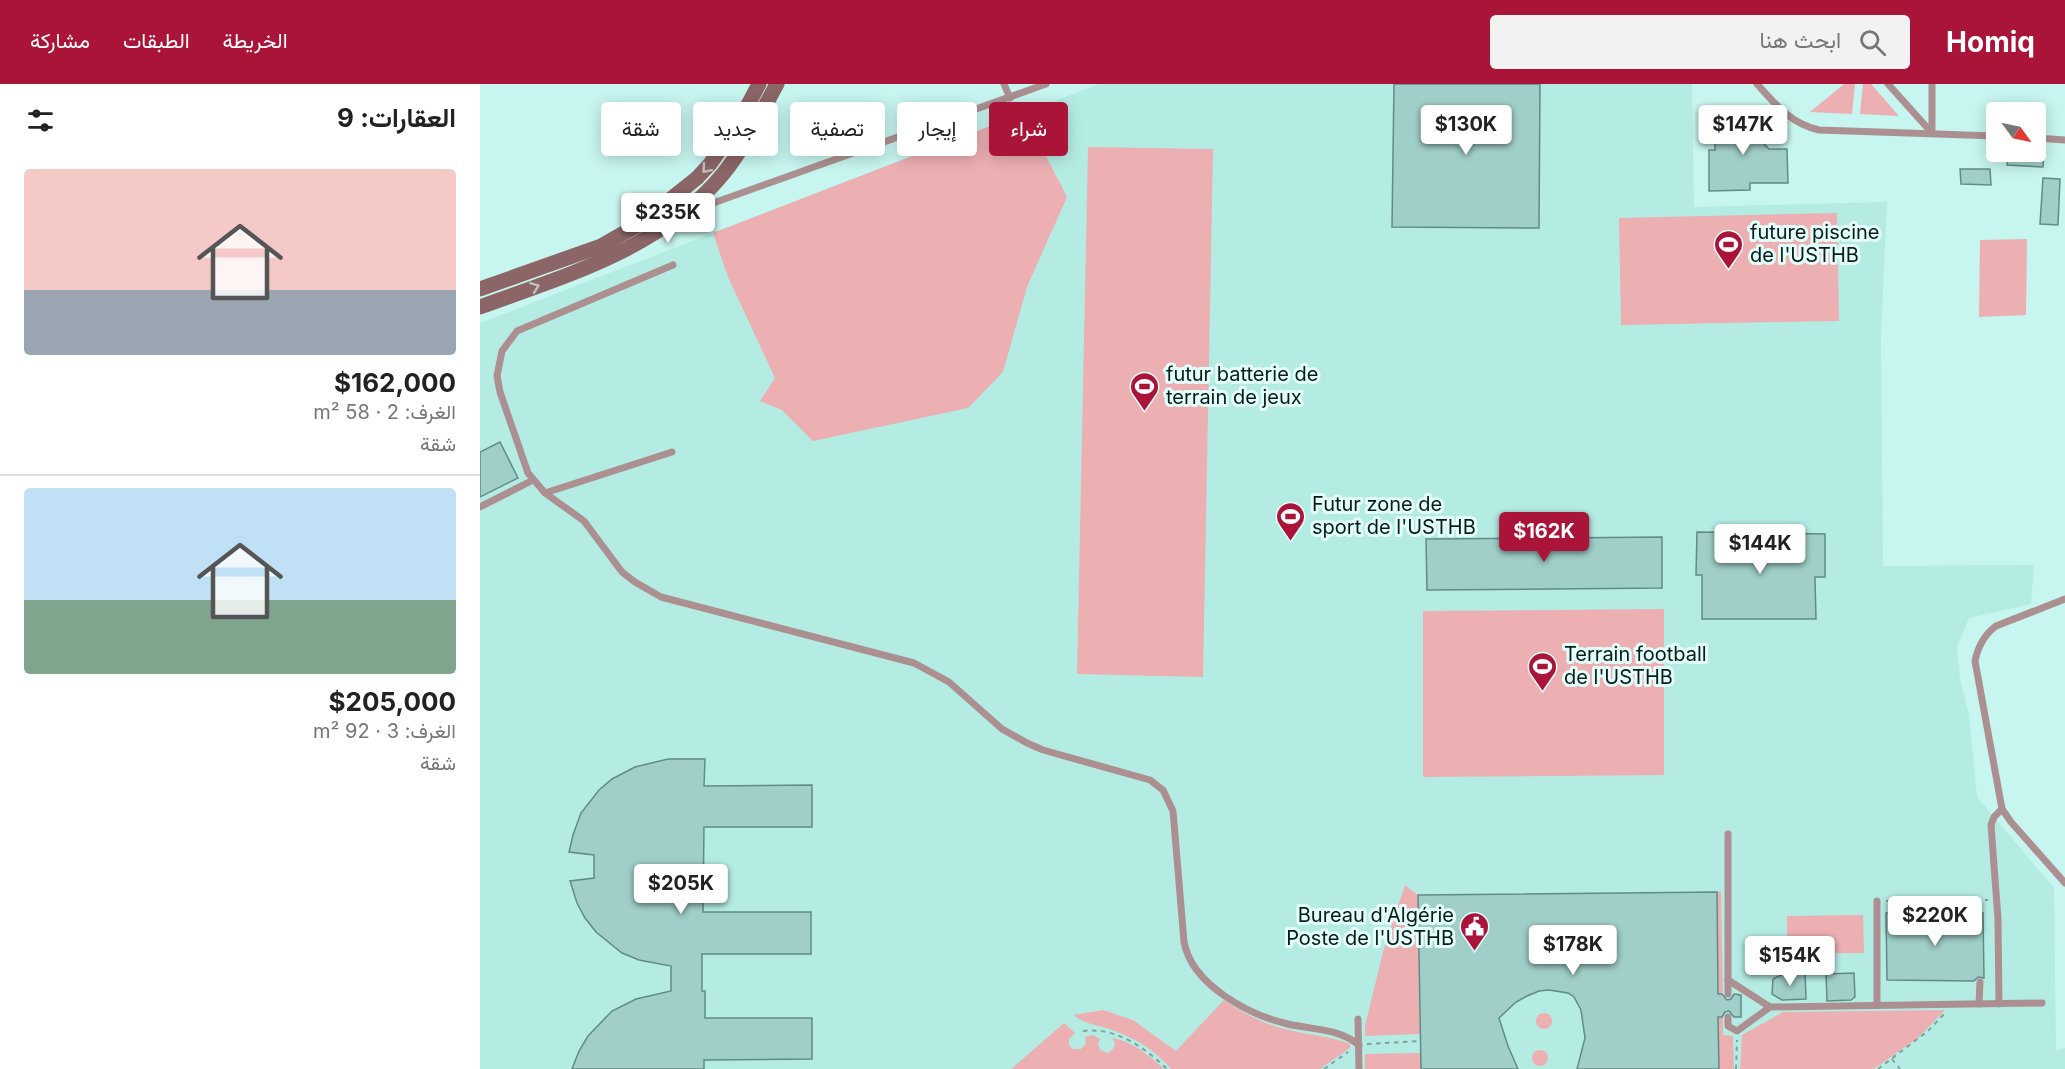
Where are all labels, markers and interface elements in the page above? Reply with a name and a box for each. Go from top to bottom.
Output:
search box [1490,15,1910,69]
text: Homiq [1946,25,2035,59]
icon: search [1856,26,1889,59]
text: ابحث هنا [1759,27,1841,53]
text: مشاركة [30,28,90,53]
text: الطبقات [123,28,190,53]
text: الخريطة [223,28,288,53]
text: العقارات: 9 [337,102,456,133]
chip: شقة [601,102,681,156]
chip: جديد [693,102,778,156]
chip: تصفية [790,102,885,156]
chip: إيجار [897,102,977,156]
chip: شراء [989,102,1068,156]
north arrow [1986,102,2046,162]
map controls [1986,102,2046,162]
icon: filters [24,104,57,137]
pin: $130K [1424,105,1508,156]
pin: $147K [1701,105,1785,156]
text: $130K [1435,112,1497,136]
text: $147K [1712,112,1774,136]
one-way arrow [702,162,713,172]
pin: $235K [626,193,710,244]
text: $235K [635,200,701,224]
icon: home [186,208,294,316]
place label: future piscine de l'USTHB [1750,220,1879,267]
sports icon: future piscine de l'USTHB [1713,228,1745,270]
one-way arrow [529,281,540,294]
place label: futur batterie de terrain de jeux [1166,362,1318,409]
text: $162,000 [334,367,456,398]
sports icon: futur batterie de terrain de jeux [1129,370,1161,412]
text: الغرف: 2 · 58 m² [313,400,456,424]
text: شقة [420,432,456,456]
place label: Futur zone de sport de l'USTHB [1312,492,1476,539]
sports icon: Futur zone de sport de l'USTHB [1275,500,1307,542]
pin: $162K [1502,512,1586,563]
text: $162K [1513,519,1575,543]
pin: $144K [1718,524,1802,575]
icon: home [186,527,294,635]
text: $144K [1728,531,1792,555]
place label: Terrain football de l'USTHB [1564,642,1707,689]
sports icon: Terrain football de l'USTHB [1527,650,1559,692]
text: $205,000 [329,686,456,717]
text: الغرف: 3 · 92 m² [313,719,456,743]
text: شقة [420,751,456,775]
pin: $205K [639,864,723,915]
text: $205K [648,871,714,895]
pin: $220K [1893,896,1977,947]
place label: Bureau d'Algérie Poste de l'USTHB [1286,903,1454,950]
text: $220K [1902,903,1968,927]
public building icon: Bureau d'Algérie Poste de l'USTHB [1459,910,1491,952]
pin: $178K [1531,925,1615,976]
text: $178K [1543,932,1603,956]
pin: $154K [1748,936,1832,987]
text: $154K [1759,943,1821,967]

